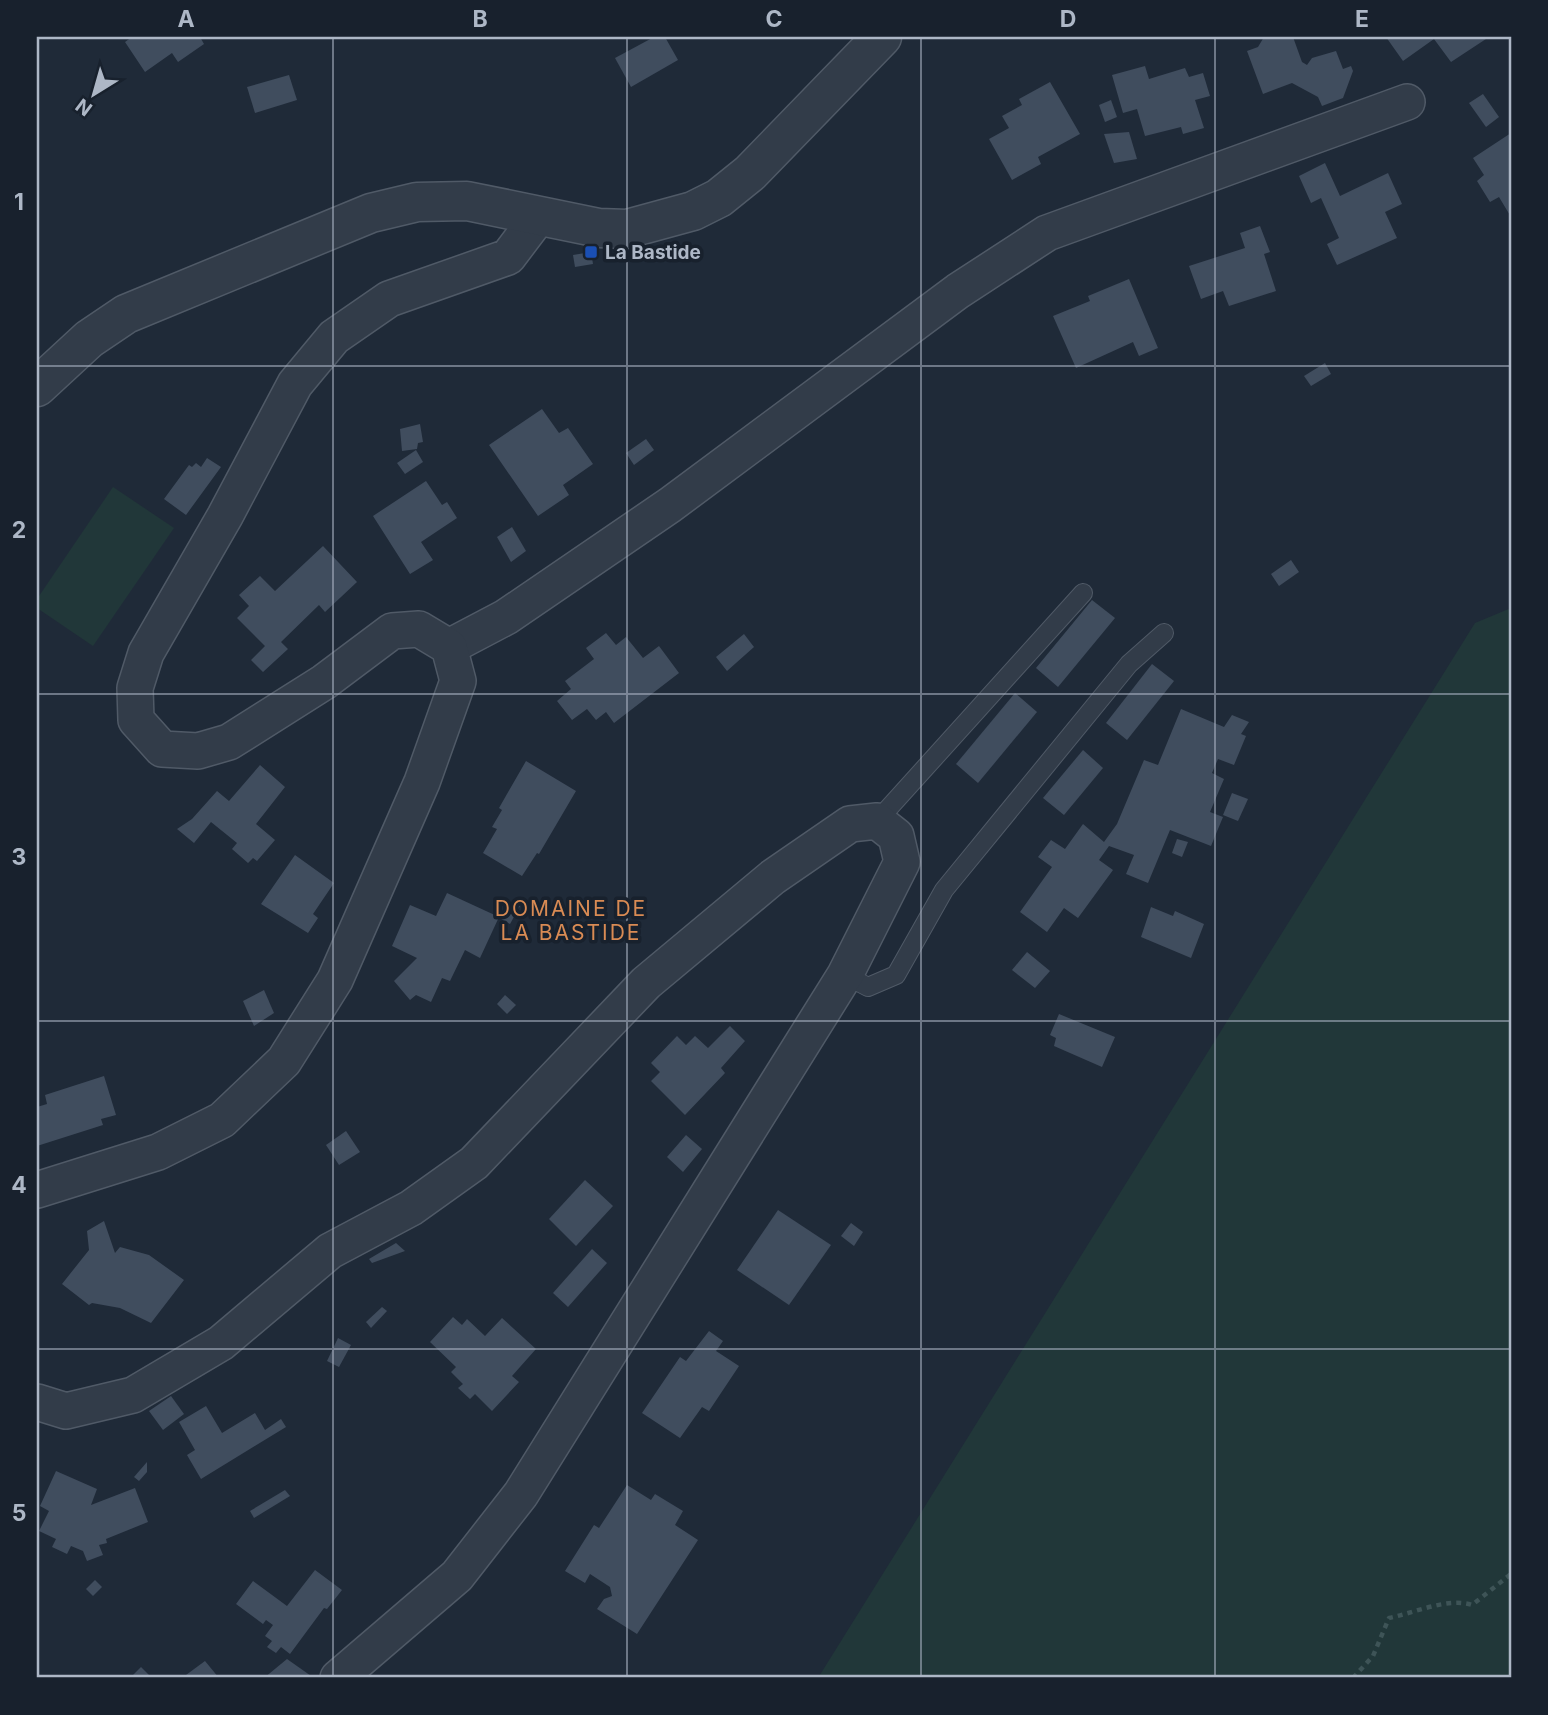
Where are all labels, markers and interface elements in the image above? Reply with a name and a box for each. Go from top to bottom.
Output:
text: A [177,5,195,33]
text: B [472,5,488,33]
text: C [765,5,783,33]
text: D [1060,5,1076,33]
text: E [1355,5,1369,33]
north arrow [60,60,130,130]
text: N [71,94,97,121]
text: 1 [14,188,24,216]
place label: La Bastide [605,241,701,264]
marker: La Bastide [583,244,599,260]
text: 2 [12,516,26,544]
text: 3 [12,843,26,871]
district label: DOMAINE DE LA BASTIDE [495,896,647,945]
text: 4 [11,1171,27,1199]
text: 5 [12,1499,26,1527]

